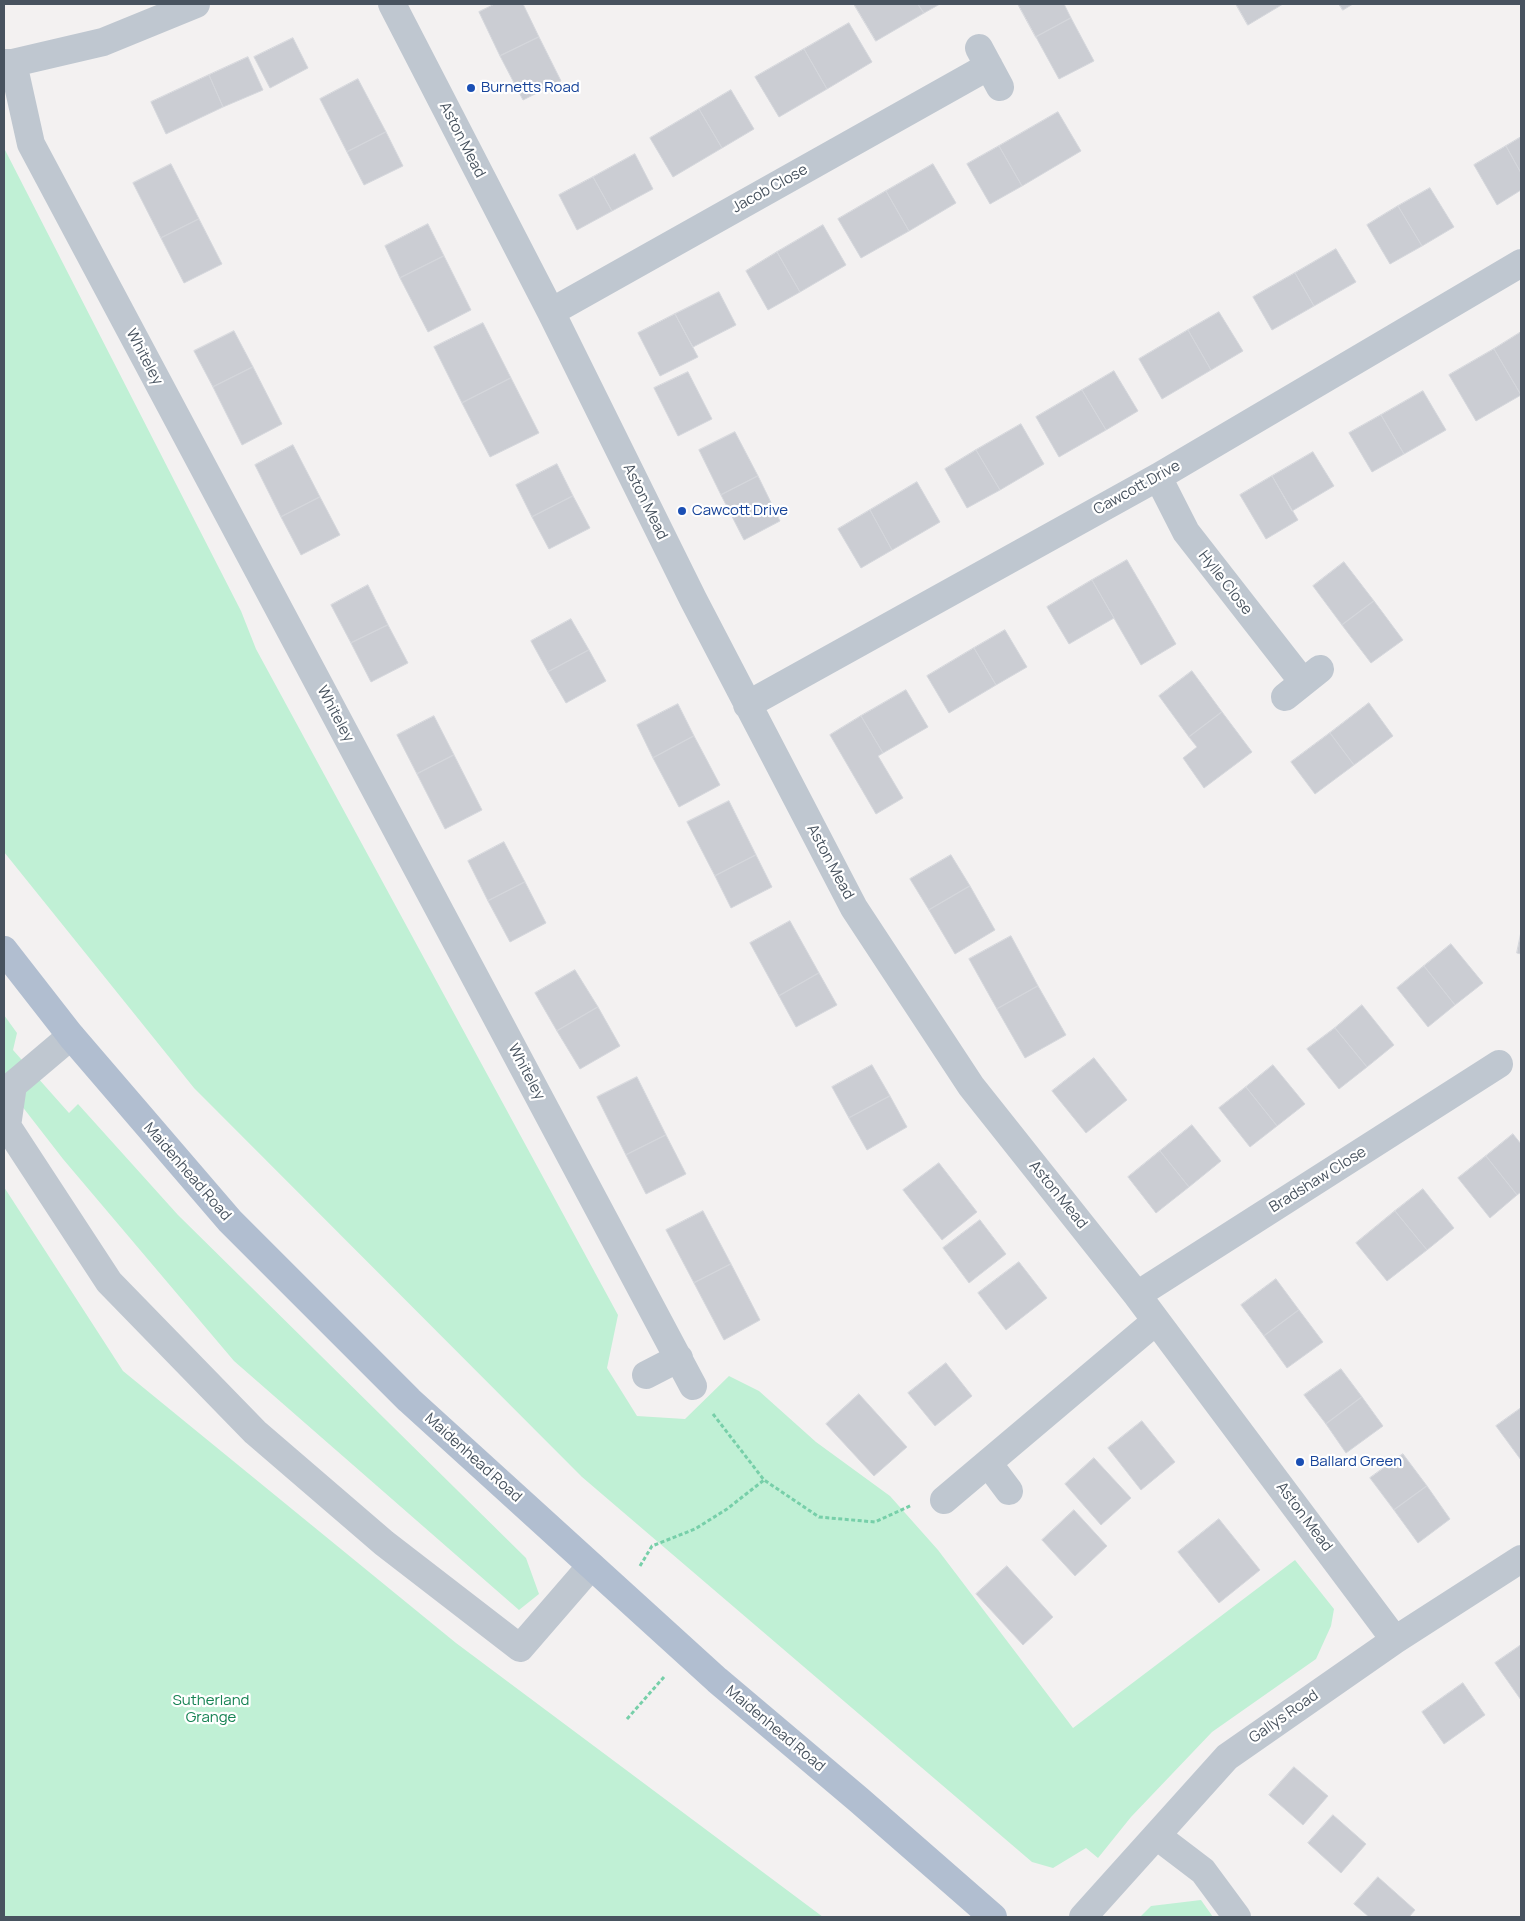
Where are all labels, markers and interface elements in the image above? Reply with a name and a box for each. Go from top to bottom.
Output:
place label: Burnetts Road [481,79,580,97]
marker: Burnetts Road [465,82,477,94]
street label: Aston Mead [435,99,489,181]
street label: Jacob Close [729,161,811,217]
street label: Whiteley [122,326,166,388]
street label: Cawcott Drive [1091,457,1183,519]
street label: Aston Mead [619,461,671,543]
place label: Cawcott Drive [692,502,788,520]
marker: Cawcott Drive [676,505,688,517]
street label: Hylle Close [1194,547,1256,619]
street label: Whiteley [313,683,357,745]
street label: Aston Mead [803,821,857,903]
street label: Whiteley [504,1041,548,1103]
street label: Maidenhead Road [140,1119,234,1225]
street label: Bradshaw Close [1266,1143,1370,1217]
street label: Aston Mead [1025,1157,1091,1233]
street label: Maidenhead Road [421,1410,525,1506]
place label: Ballard Green [1310,1453,1402,1471]
marker: Ballard Green [1294,1456,1306,1468]
street label: Aston Mead [1272,1479,1336,1555]
street label: Maidenhead Road [722,1682,828,1776]
street label: Gallys Road [1246,1687,1322,1747]
park label: Sutherland Grange [173,1692,249,1727]

